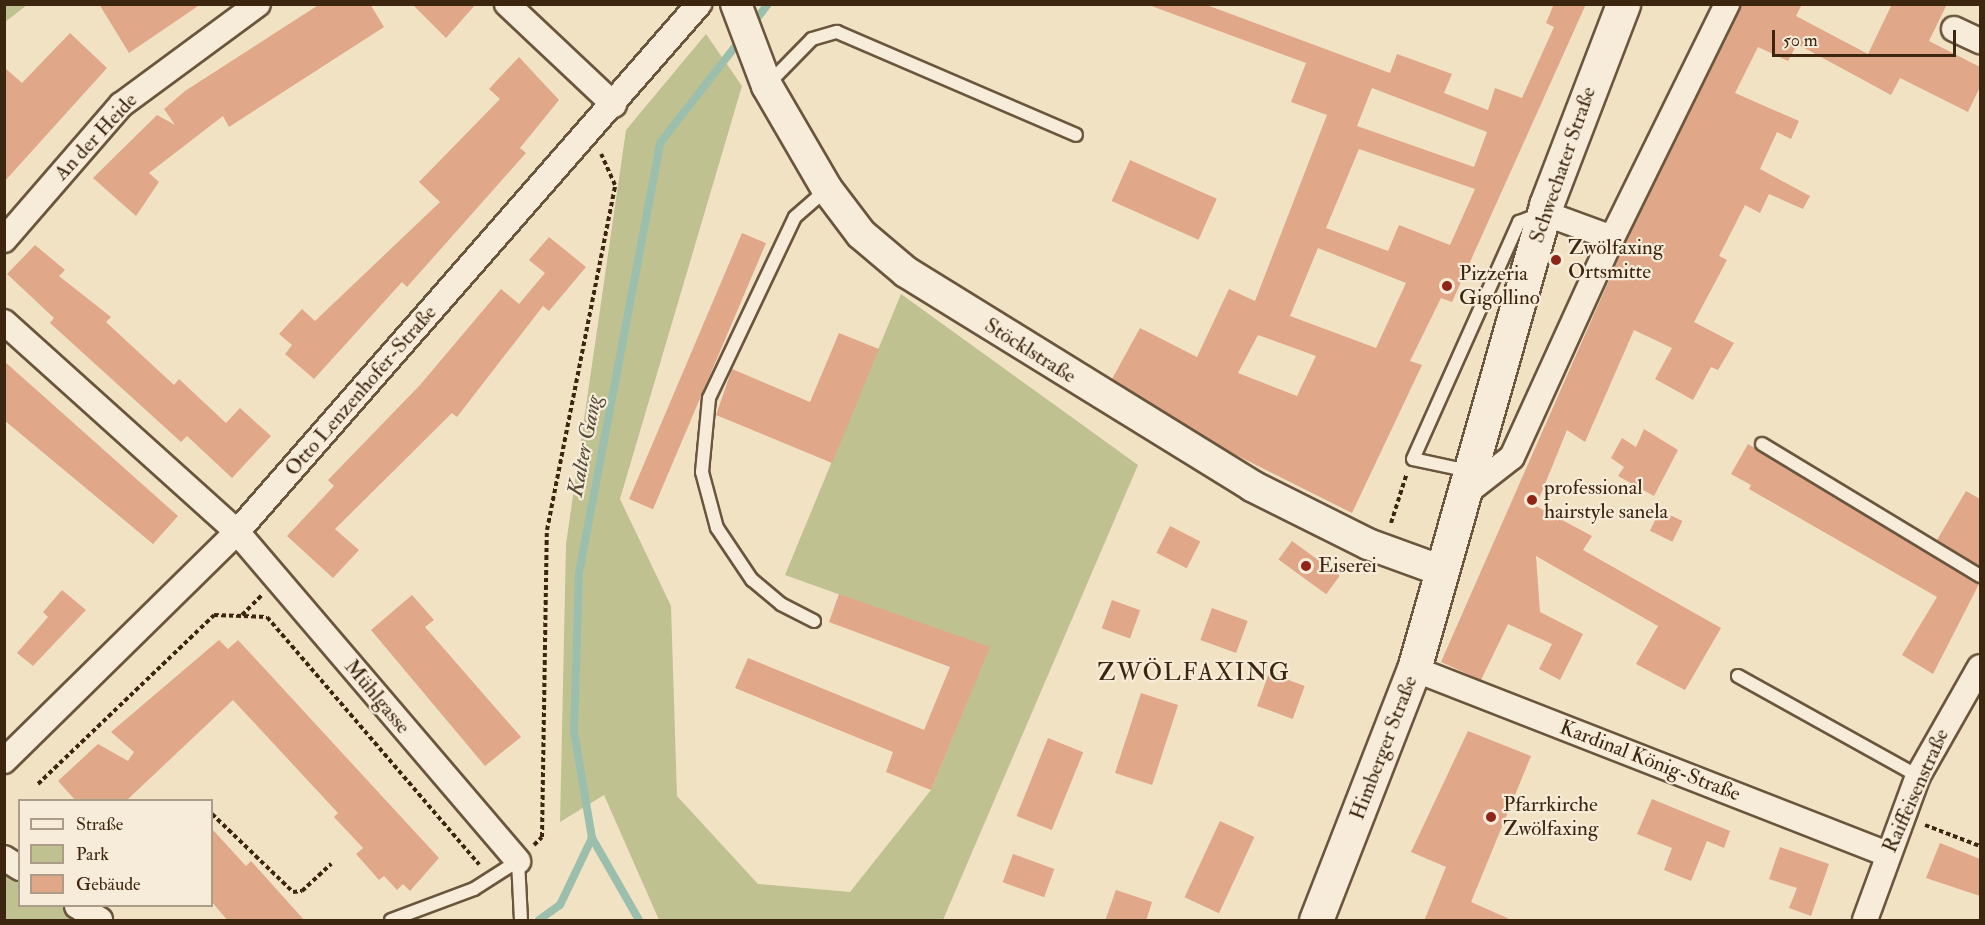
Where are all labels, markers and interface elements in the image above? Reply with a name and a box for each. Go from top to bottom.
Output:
scale bar [1775,18,1960,56]
text: 50 m [1783,29,1818,52]
street label: Schwechater Straße [1524,84,1602,246]
street label: An der Heide [49,88,143,186]
place label: Zwölfaxing Ortsmitte [1568,235,1663,285]
marker: Zwölfaxing Ortsmitte [1549,253,1563,267]
place label: Pizzeria Gigollino [1459,261,1540,311]
marker: Pizzeria Gigollino [1440,279,1454,293]
street label: Otto Lenzenhofer-Straße [280,300,442,482]
street label: Stöcklstraße [980,313,1080,389]
water label: Kalter Gang [562,393,608,499]
place label: professional hairstyle sanela [1544,475,1668,525]
marker: professional hairstyle sanela [1525,493,1539,507]
place label: Eiserei [1318,553,1377,579]
marker: Eiserei [1299,559,1313,573]
street label: Mühlgasse [339,655,415,739]
district label: ZWÖLFAXING [1098,659,1290,687]
street label: Himberger Straße [1345,672,1423,824]
street label: Kardinal König-Straße [1556,715,1744,807]
street label: Raiffeisenstraße [1877,725,1955,857]
place label: Pfarrkirche Zwölfaxing [1503,792,1598,842]
legend [18,799,213,907]
marker: Pfarrkirche Zwölfaxing [1484,810,1498,824]
text: Straße [76,813,123,836]
text: Park [76,843,109,866]
text: Gebäude [76,873,141,896]

